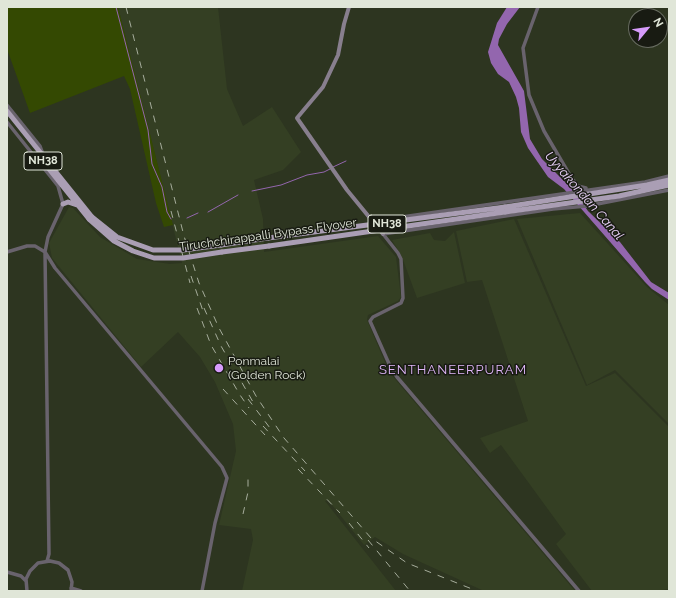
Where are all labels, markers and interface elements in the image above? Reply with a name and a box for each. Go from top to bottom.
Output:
north arrow [628,8,668,48]
text: N [650,16,666,29]
water label: Uyyakondan Canal [541,149,627,243]
road number: NH38 [24,152,62,170]
street label: Tiruchchirappalli Bypass Flyover [178,215,358,255]
road number: NH38 [368,215,406,233]
place label: Ponmalai (Golden Rock) [228,354,305,382]
marker: Ponmalai (Golden Rock) [213,362,225,374]
district label: SENTHANEERPURAM [379,362,527,378]

